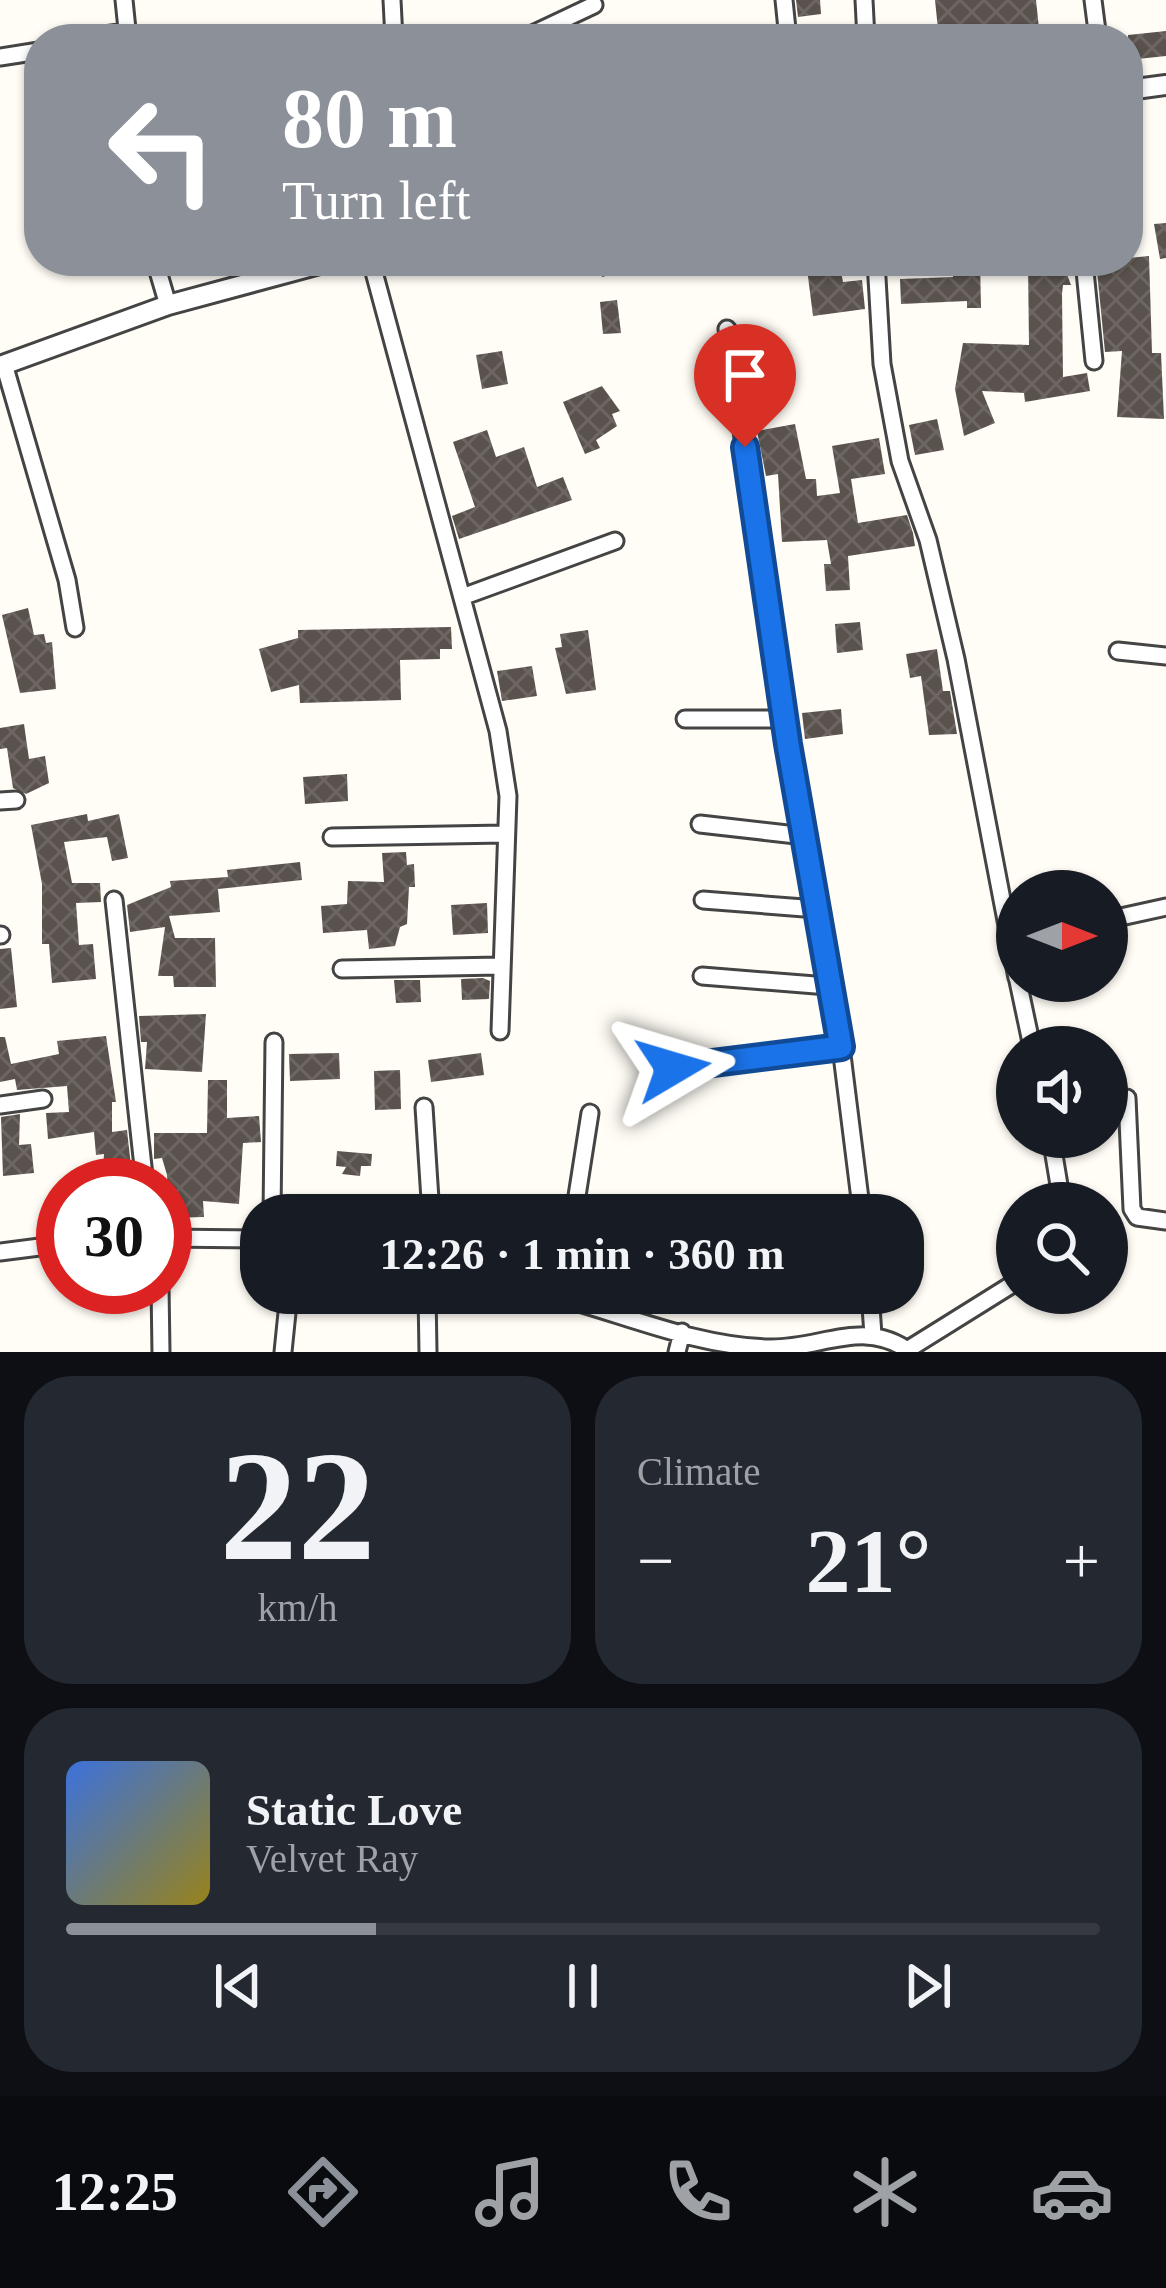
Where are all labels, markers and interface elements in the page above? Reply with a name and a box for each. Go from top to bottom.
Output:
icon: left [84,72,240,228]
text: 80 m [282,72,457,165]
text: Turn left [282,171,471,231]
pin [694,324,796,447]
icon: arrive [712,342,778,408]
north arrow [996,870,1128,1002]
map controls [996,870,1128,1314]
position arrow [610,1005,736,1131]
button: sound [996,1026,1128,1158]
speed limit sign: 30 [36,1158,192,1314]
button: search [996,1182,1128,1314]
text: 12:26 · 1 min · 360 m [380,1229,785,1279]
text: 22 [220,1420,376,1593]
text: Climate [637,1450,760,1493]
text: 21° [806,1512,932,1611]
text: − [637,1524,674,1597]
text: + [1063,1524,1100,1597]
text: km/h [257,1586,338,1629]
text: Static Love [246,1785,462,1835]
text: Velvet Ray [246,1837,418,1880]
icon: previous [205,1953,271,2019]
icon: pause [550,1953,616,2019]
icon: next [895,1953,961,2019]
icon: directions [281,2150,365,2234]
icon: music [468,2150,552,2234]
icon: phone [656,2150,740,2234]
icon: climate [843,2150,927,2234]
icon: car [1030,2150,1114,2234]
text: 12:25 [52,2162,178,2222]

